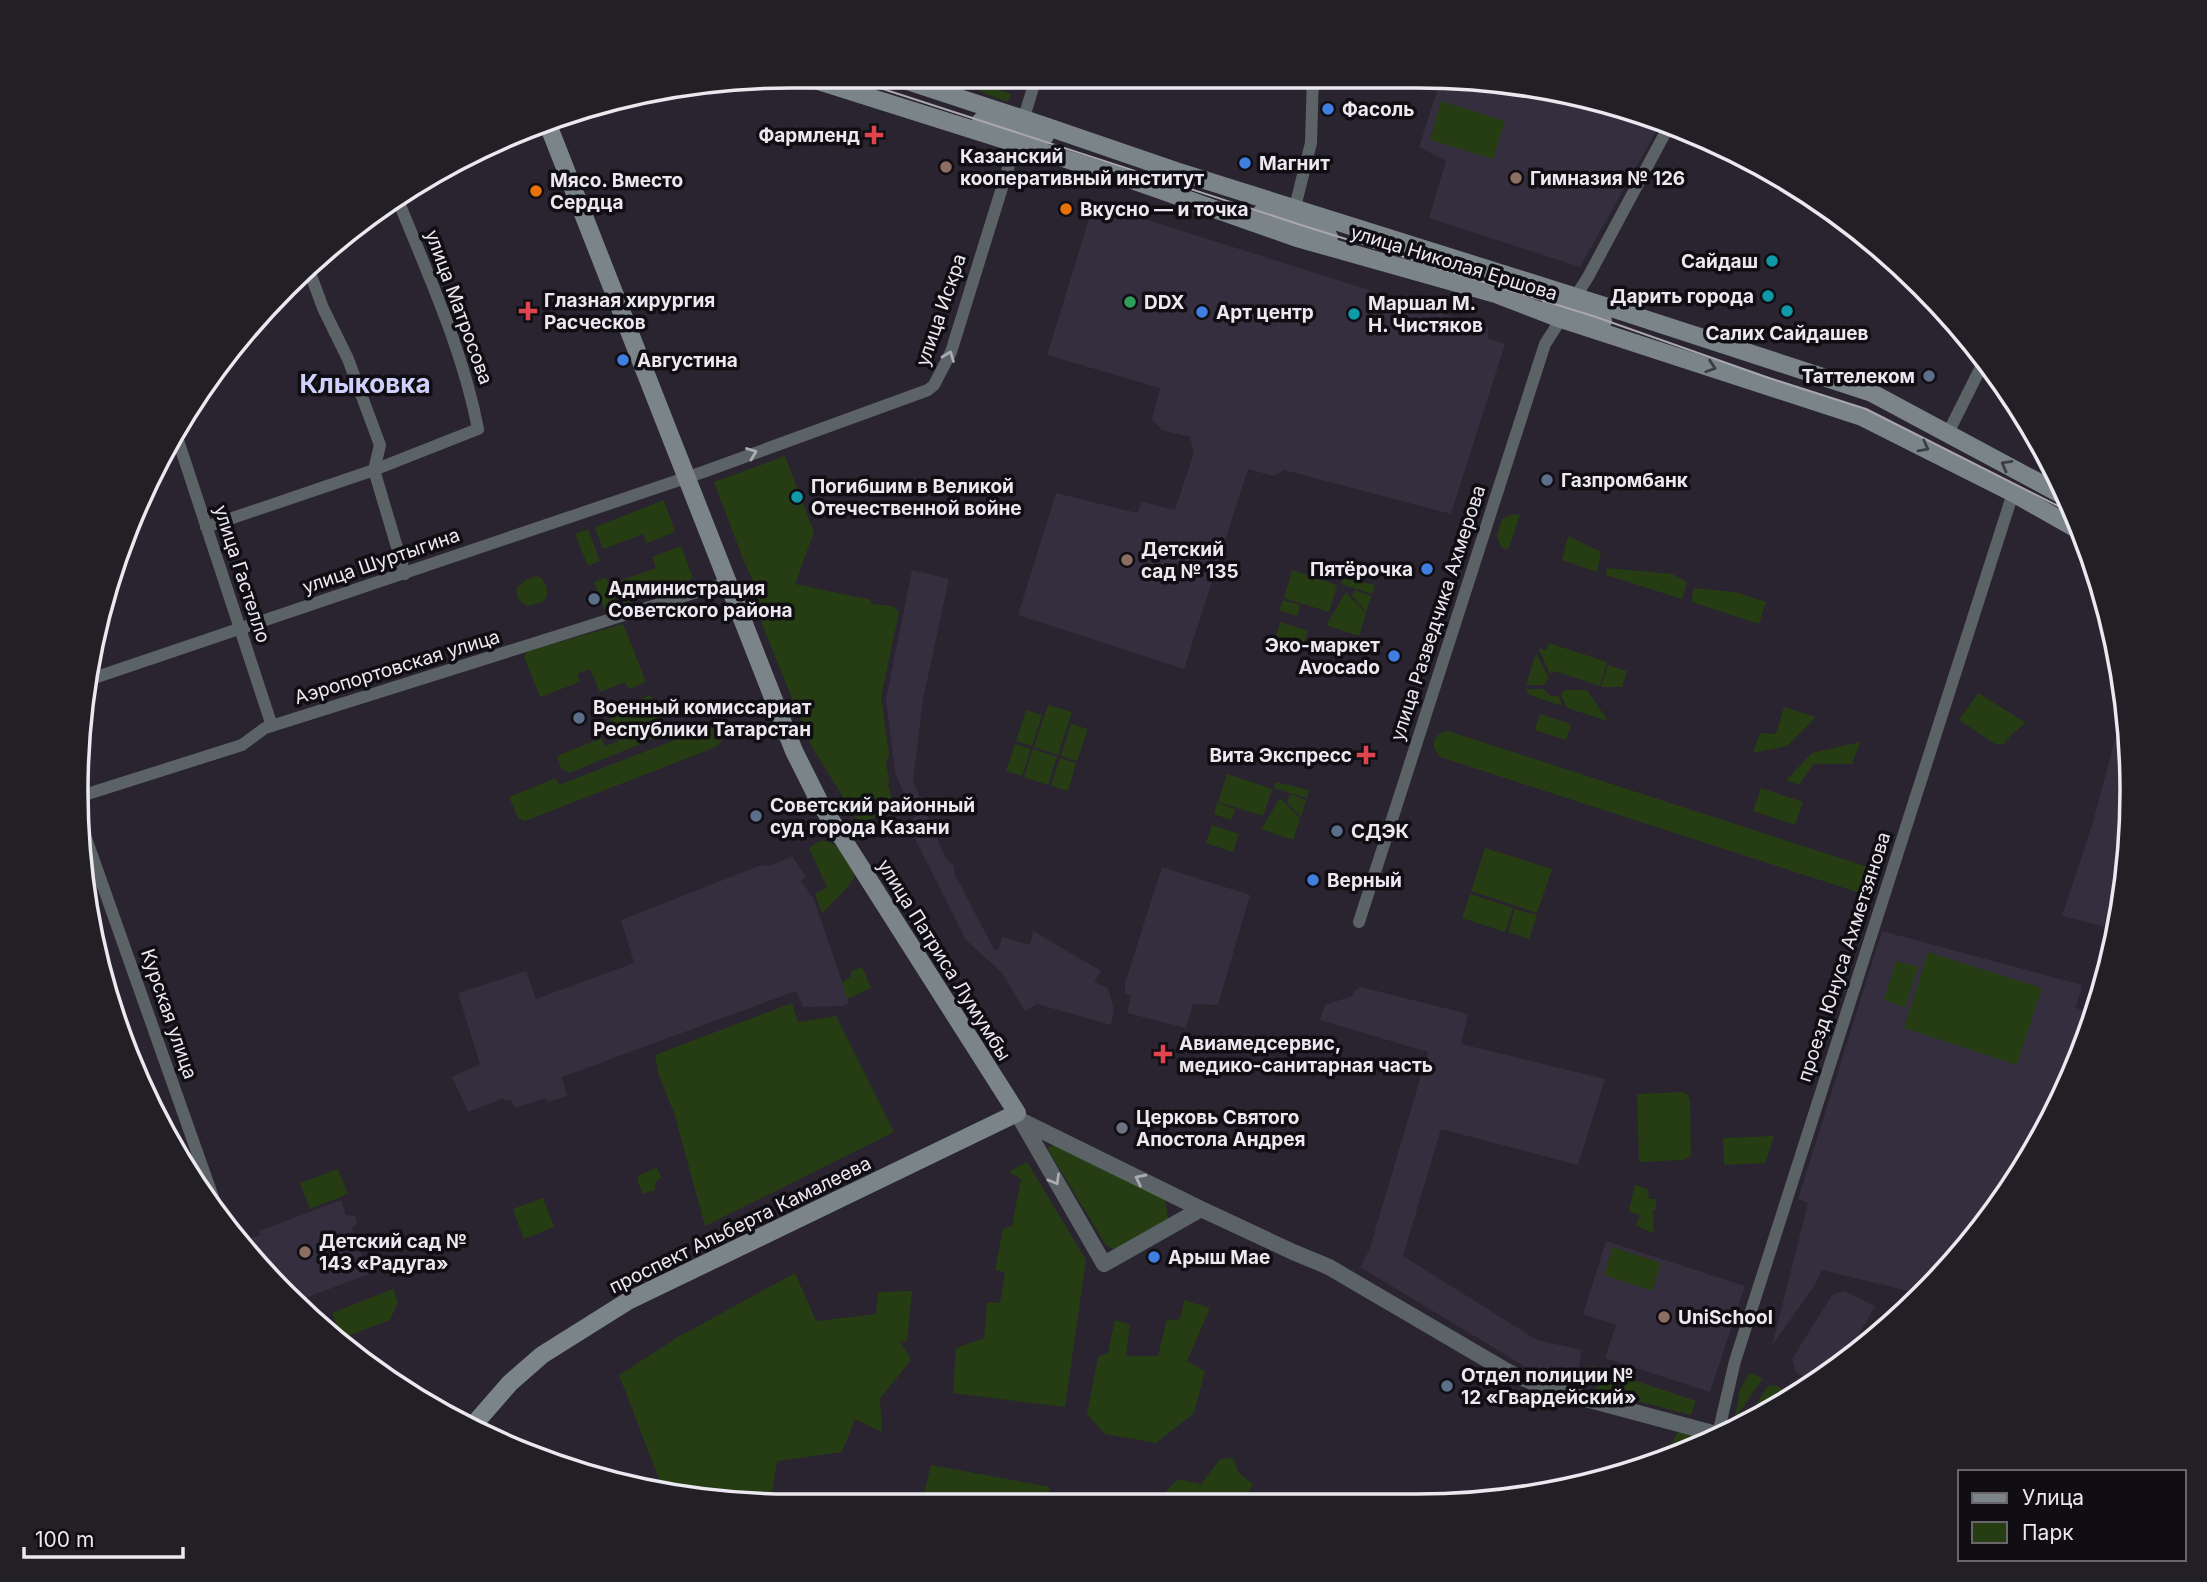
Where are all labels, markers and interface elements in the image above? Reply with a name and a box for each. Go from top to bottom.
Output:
place label: Фасоль [1342,98,1414,121]
marker: Фасоль [1320,101,1336,117]
place label: Фармленд [758,124,860,147]
marker: Фармленд [866,127,882,143]
place label: Казанский кооперативный институт [960,145,1204,190]
place label: Магнит [1259,152,1330,175]
marker: Магнит [1237,155,1253,171]
marker: Казанский кооперативный институт [938,159,954,175]
place label: Гимназия № 126 [1530,167,1685,190]
place label: Мясо. Вместо Сердца [550,169,683,214]
marker: Гимназия № 126 [1508,170,1524,186]
marker: Мясо. Вместо Сердца [528,183,544,199]
place label: Вкусно — и точка [1080,198,1248,221]
marker: Вкусно — и точка [1058,201,1074,217]
street label: улица Николая Ершова [1348,221,1560,305]
street label: улица Матросова [420,226,498,388]
place label: Сайдаш [1681,250,1758,273]
street label: улица Искра [911,251,971,369]
marker: Сайдаш [1764,253,1780,269]
place label: Дарить города [1610,285,1754,308]
marker: Дарить города [1760,288,1776,304]
place label: Глазная хирургия Расческов [544,289,715,334]
place label: DDX [1144,291,1184,314]
place label: Маршал М. Н. Чистяков [1368,292,1483,337]
marker: DDX [1122,294,1138,310]
marker: Глазная хирургия Расческов [518,301,538,321]
place label: Арт центр [1216,301,1314,324]
marker: Салих Сайдашев [1779,303,1795,319]
marker: Арт центр [1194,304,1210,320]
marker: Маршал М. Н. Чистяков [1346,306,1362,322]
place label: Салих Сайдашев [1705,322,1869,345]
place label: Августина [637,349,738,372]
one-way arrow [940,350,954,362]
marker: Августина [615,352,631,368]
one-way arrow [1705,358,1717,373]
place label: Таттелеком [1802,365,1915,388]
district label: Клыковка [299,368,431,399]
marker: Таттелеком [1921,368,1937,384]
one-way arrow [1916,439,1929,452]
one-way arrow [746,448,758,462]
one-way arrow [2001,460,2014,473]
place label: Газпромбанк [1561,469,1688,492]
marker: Газпромбанк [1539,472,1555,488]
place label: Погибшим в Великой Отечественной войне [811,475,1022,520]
street label: улица Разведчика Ахмерова [1386,482,1490,744]
marker: Погибшим в Великой Отечественной войне [789,489,805,505]
street label: улица Гастелло [209,502,275,646]
street label: улица Шуртыгина [299,523,463,599]
place label: Детский сад № 135 [1141,538,1239,583]
marker: Детский сад № 135 [1119,552,1135,568]
place label: Пятёрочка [1310,558,1413,581]
marker: Пятёрочка [1419,561,1435,577]
place label: Администрация Советского района [608,577,793,622]
marker: Администрация Советского района [586,591,602,607]
street label: Аэропортовская улица [292,625,502,709]
place label: Эко-маркет Avocado [1265,634,1380,679]
marker: Эко-маркет Avocado [1386,648,1402,664]
place label: Военный комиссариат Республики Татарстан [593,696,812,741]
marker: Военный комиссариат Республики Татарстан [571,710,587,726]
place label: Вита Экспресс [1209,744,1352,767]
marker: Вита Экспресс [1358,747,1374,763]
place label: Советский районный суд города Казани [770,794,975,839]
marker: Советский районный суд города Казани [748,808,764,824]
place label: СДЭК [1351,820,1410,843]
marker: СДЭК [1329,823,1345,839]
street label: проезд Юнуса Ахметзянова [1793,829,1895,1085]
street label: улица Патриса Лумумбы [872,855,1016,1065]
place label: Верный [1327,869,1402,892]
marker: Верный [1305,872,1321,888]
street label: Курская улица [136,946,202,1082]
place label: Авиамедсервис, медико-санитарная часть [1179,1032,1433,1077]
marker: Авиамедсервис, медико-санитарная часть [1153,1044,1173,1064]
place label: Церковь Святого Апостола Андрея [1136,1106,1306,1151]
marker: Церковь Святого Апостола Андрея [1114,1120,1130,1136]
street label: проспект Альберта Камалеева [605,1151,875,1299]
one-way arrow [1047,1172,1060,1185]
one-way arrow [1135,1174,1147,1188]
place label: Детский сад № 143 «Радуга» [319,1230,467,1275]
marker: Детский сад № 143 «Радуга» [297,1244,313,1260]
place label: Арыш Мае [1168,1246,1270,1269]
marker: Арыш Мае [1146,1249,1162,1265]
place label: UniSchool [1678,1306,1773,1329]
marker: UniSchool [1656,1309,1672,1325]
place label: Отдел полиции № 12 «Гвардейский» [1461,1364,1636,1409]
marker: Отдел полиции № 12 «Гвардейский» [1439,1378,1455,1394]
legend [1958,1470,2186,1561]
text: Улица [2022,1485,2084,1510]
scale bar [24,1516,184,1560]
text: Парк [2022,1520,2074,1545]
text: 100 m [35,1527,94,1552]

